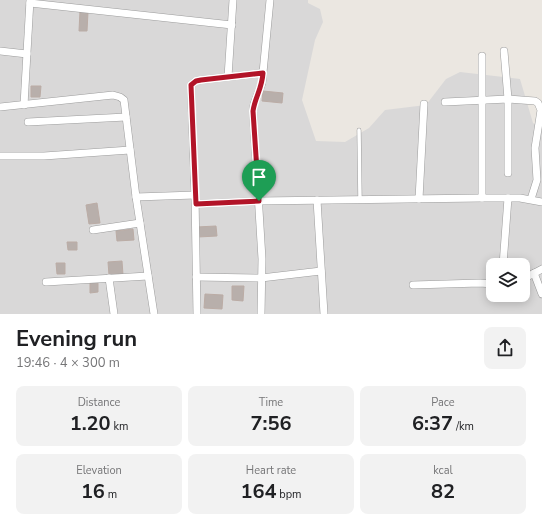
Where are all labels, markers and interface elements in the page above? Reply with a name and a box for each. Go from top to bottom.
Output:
pin [242,160,276,201]
icon: arrive [248,166,270,188]
map controls [486,258,530,302]
button: layers [486,258,530,302]
text: Evening run [16,324,137,354]
button: share [484,327,526,369]
text: 19:46 · 4 × 300 m [16,354,120,372]
text: Distance [78,395,120,410]
text: Time [259,395,283,410]
text: Pace [431,395,455,410]
text: 1.20 [70,410,111,437]
text: 7:56 [251,410,291,437]
text: 6:37 [412,410,453,437]
text: km [111,419,128,434]
text: /km [453,419,474,434]
text: Elevation [76,463,122,478]
text: Heart rate [246,463,296,478]
text: kcal [433,463,453,478]
text: 16 [81,478,105,505]
text: 164 [240,478,276,505]
text: 82 [431,478,455,505]
text: m [105,487,117,502]
text: bpm [276,487,302,502]

